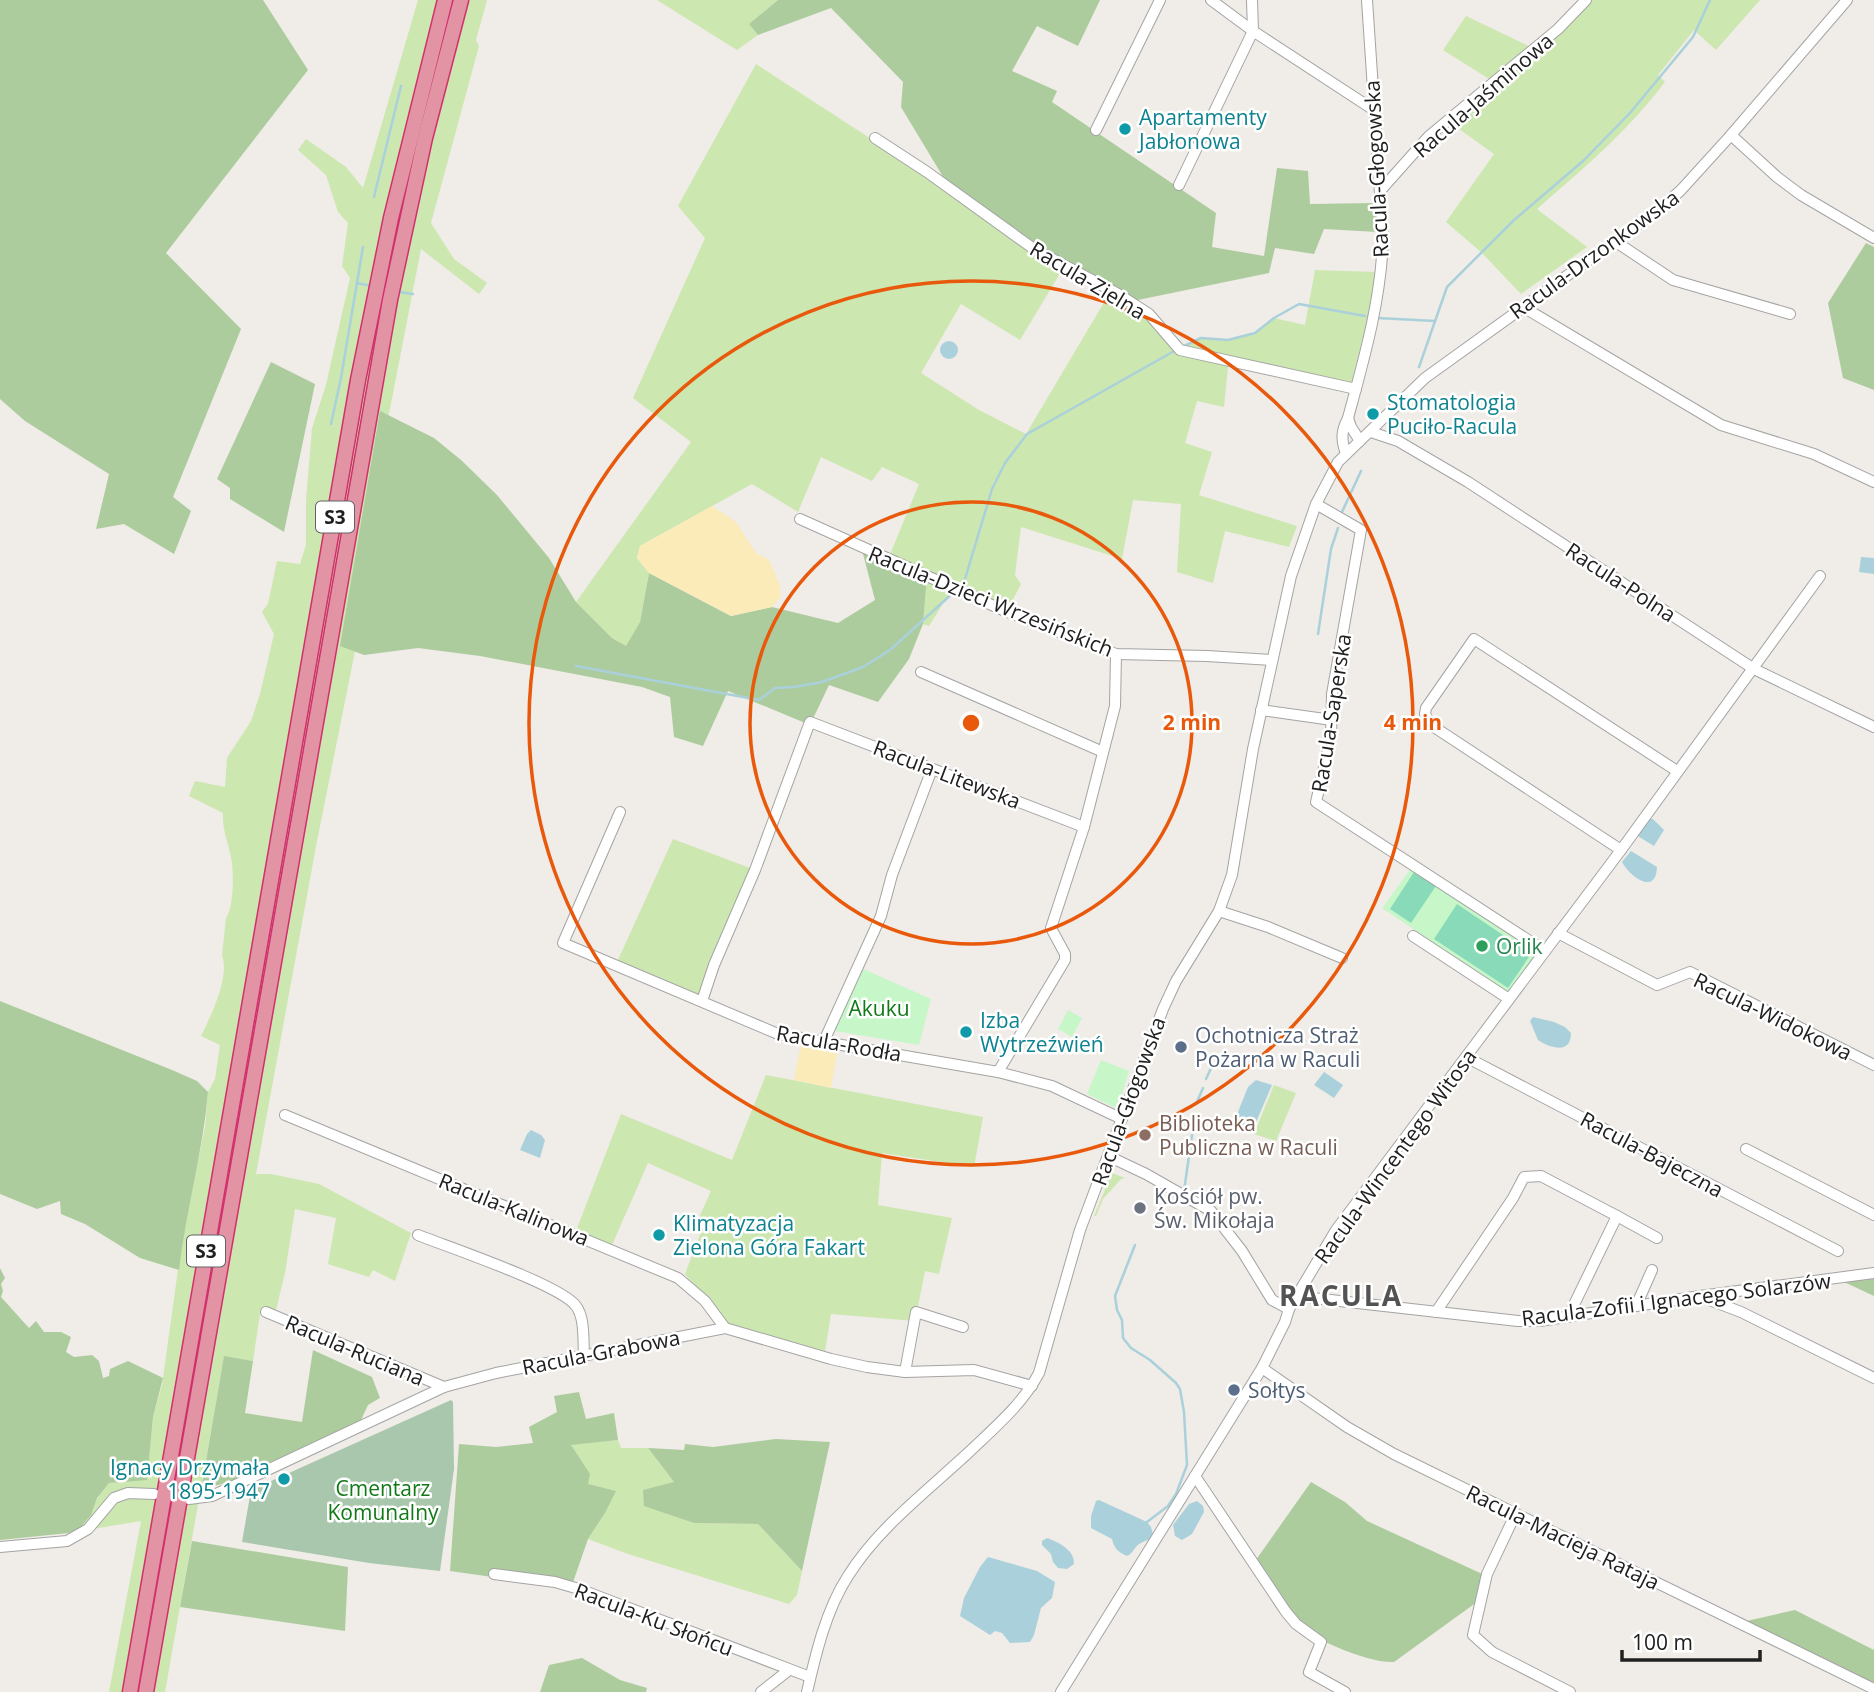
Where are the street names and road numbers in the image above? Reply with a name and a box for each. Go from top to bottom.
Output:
street label: Racula-Jaśminowa [1407,26,1559,164]
street label: Racula-Głogowska [1357,80,1395,258]
street label: Racula-Drzonkowska [1504,183,1684,325]
street label: Racula-Zielna [1025,234,1151,326]
road number: S3 [316,502,354,532]
street label: Racula-Polna [1560,536,1682,628]
street label: Racula-Dzieci Wrzesińskich [865,539,1117,663]
street label: Racula-Saperska [1305,632,1357,794]
street label: Racula-Litewska [869,733,1025,815]
street label: Racula-Widokowa [1689,965,1857,1067]
street label: Racula-Głogowska [1084,1013,1172,1189]
street label: Racula-Rodła [774,1018,904,1068]
street label: Racula-Wincentego Witosa [1308,1043,1482,1269]
street label: Racula-Bajeczna [1576,1105,1728,1203]
street label: Racula-Kalinowa [435,1166,593,1252]
road number: S3 [187,1236,225,1266]
street label: Racula-Zofii i Ignacego Solarzów [1520,1266,1833,1332]
street label: Racula-Ruciana [281,1308,429,1392]
street label: Racula-Grabowa [520,1323,682,1381]
street label: Racula-Macieja Rataja [1462,1478,1664,1596]
street label: Racula-Ku Słońcu [571,1576,737,1662]

